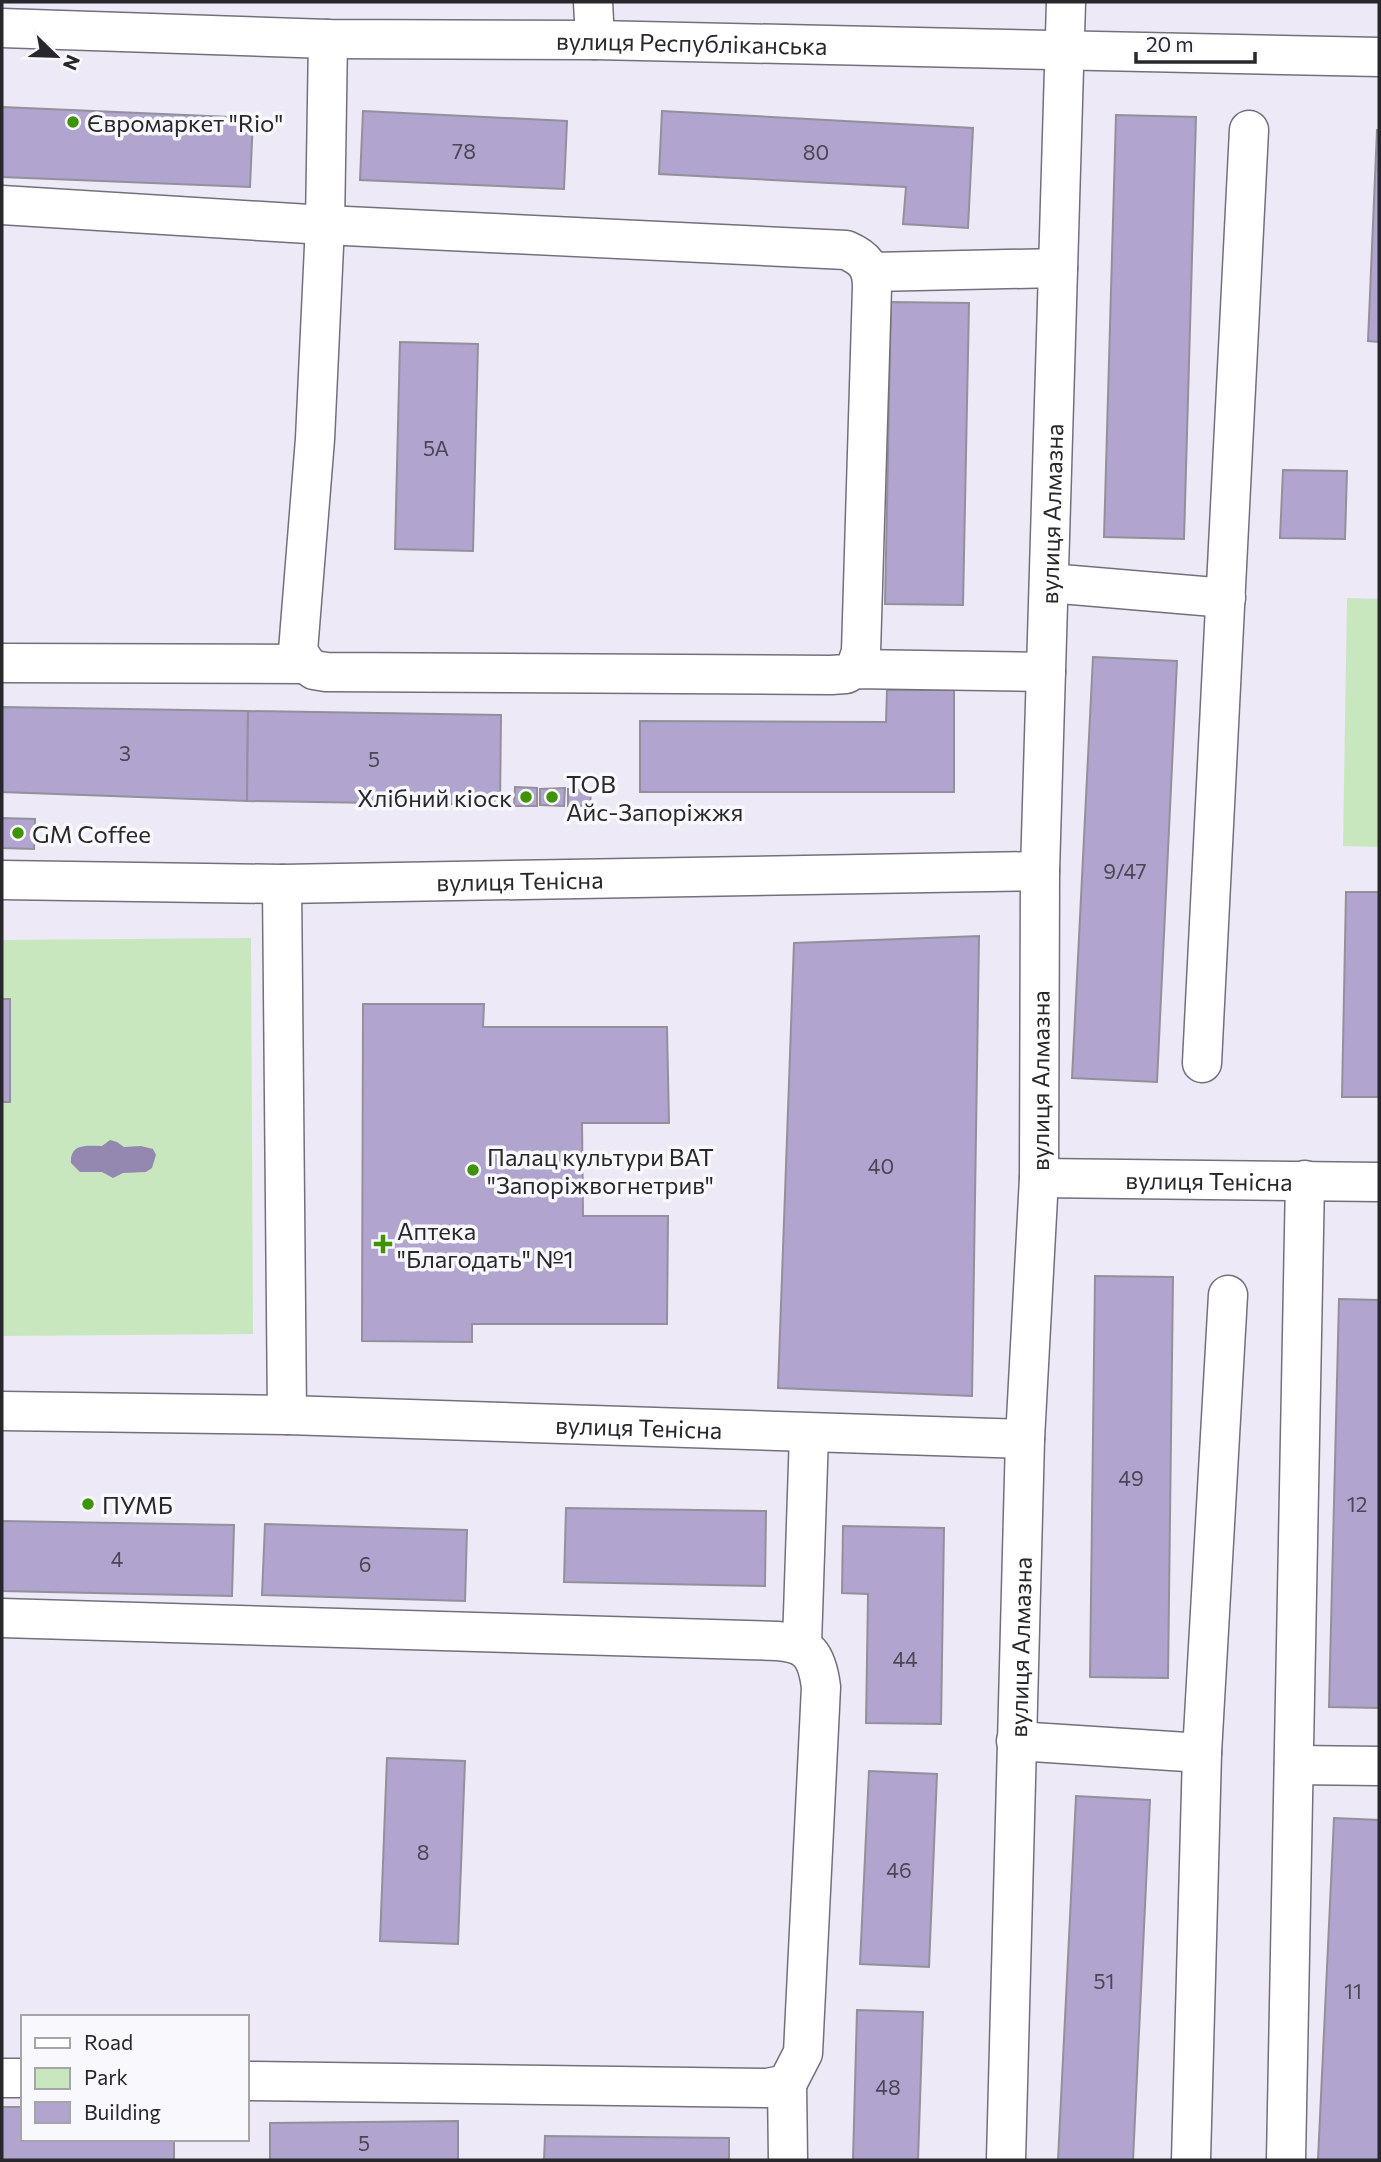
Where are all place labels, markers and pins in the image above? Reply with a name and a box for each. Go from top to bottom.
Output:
place label: Євромаркет "Rio" [87,108,283,137]
marker: Євромаркет "Rio" [65,114,81,130]
place label: ТОВ Айс-Запоріжжя [566,769,743,826]
place label: Хлібний кіоск [357,783,512,812]
marker: Хлібний кіоск [518,789,534,805]
marker: ТОВ Айс-Запоріжжя [544,789,560,805]
place label: GM Coffee [32,819,151,848]
marker: GM Coffee [10,825,26,841]
place label: Палац культури ВАТ "Запоріжвогнетрив" [487,1142,714,1199]
marker: Палац культури ВАТ "Запоріжвогнетрив" [465,1162,481,1178]
place label: Аптека "Благодать" №1 [397,1216,574,1273]
marker: Аптека "Благодать" №1 [375,1236,391,1252]
place label: ПУМБ [102,1490,173,1519]
marker: ПУМБ [80,1496,96,1512]

